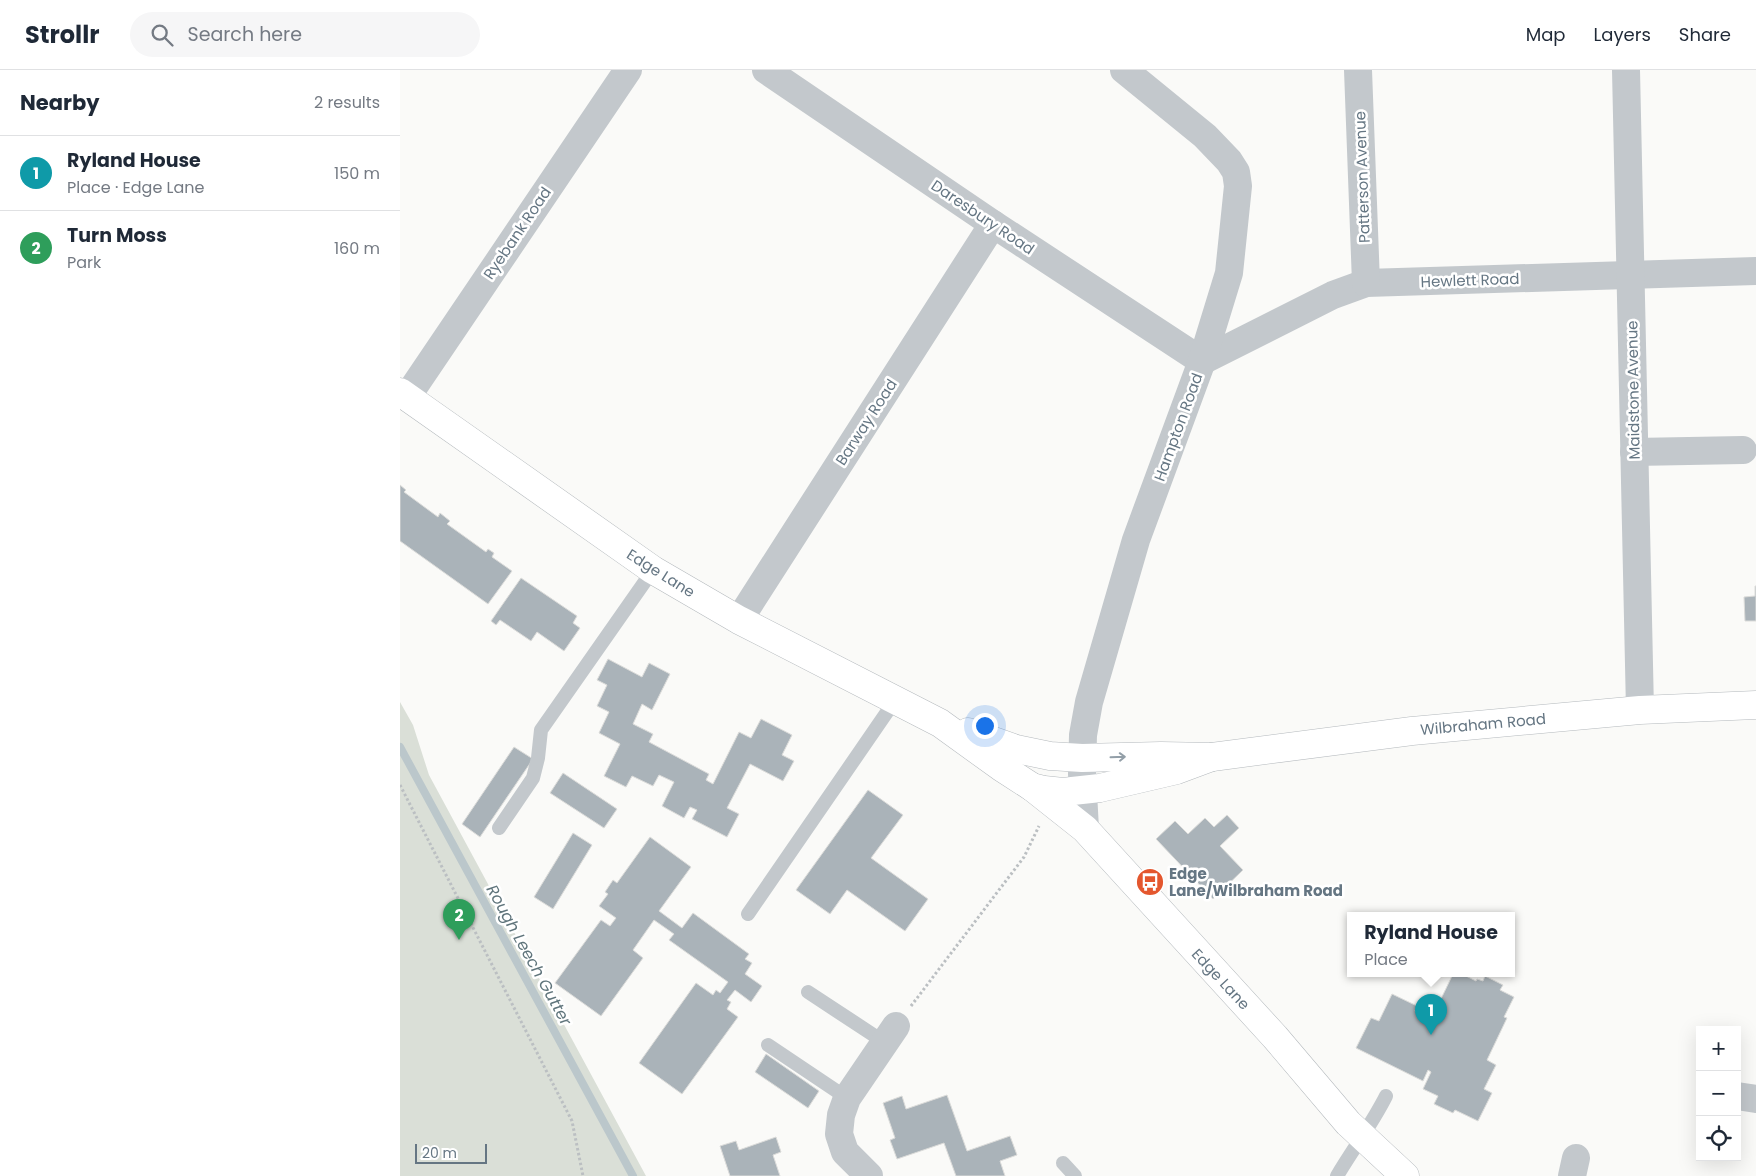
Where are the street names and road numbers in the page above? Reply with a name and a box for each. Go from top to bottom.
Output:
street label: Patterson Avenue [1349,111,1375,243]
street label: Daresbury Road [927,175,1039,259]
street label: Ryebank Road [478,183,556,283]
street label: Hewlett Road [1420,268,1520,292]
street label: Maidstone Avenue [1621,320,1645,460]
street label: Hampton Road [1149,370,1207,484]
street label: Barway Road [830,375,902,469]
street label: Edge Lane [623,544,699,602]
street label: Wilbraham Road [1419,708,1547,740]
street label: Edge Lane [1187,944,1255,1014]

